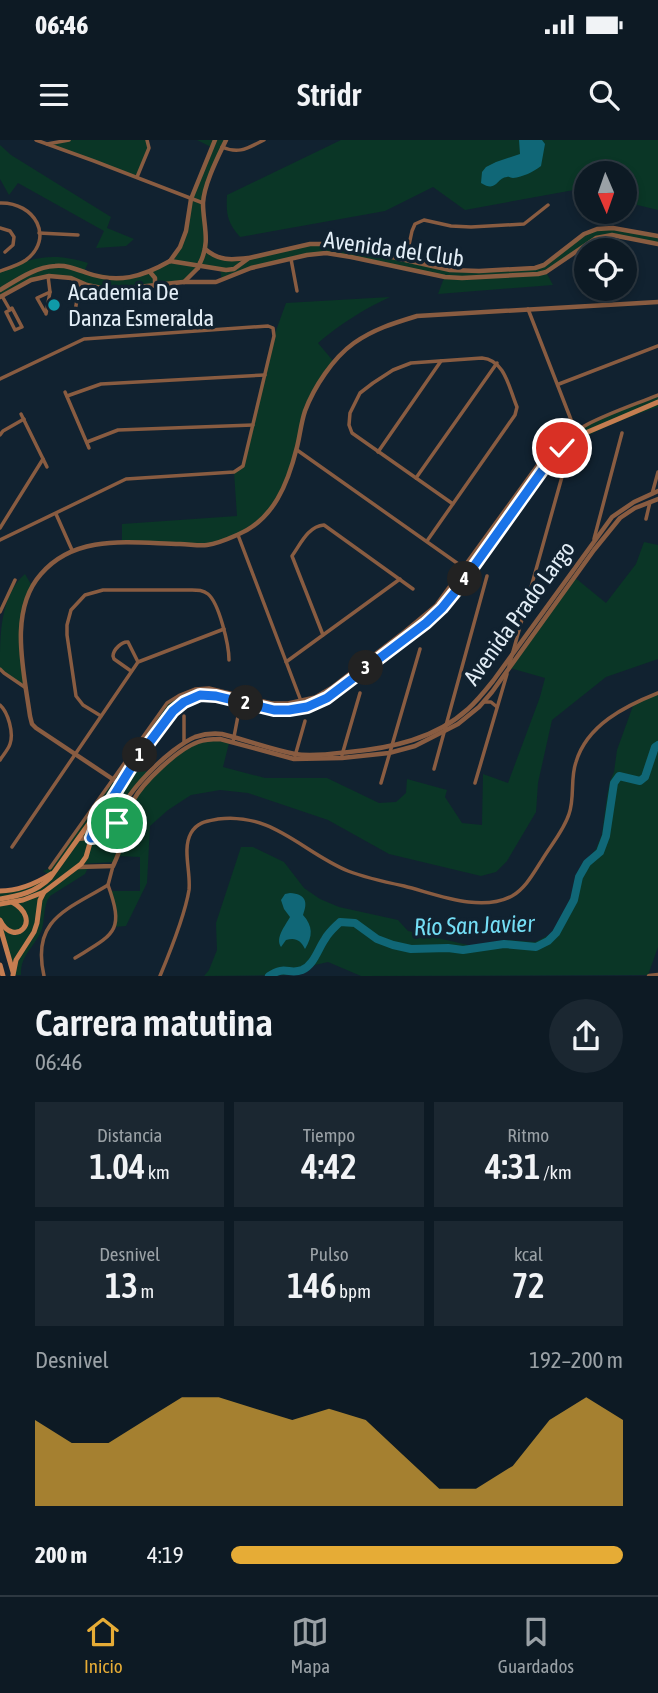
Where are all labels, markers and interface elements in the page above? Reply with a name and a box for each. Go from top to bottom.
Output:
text: 06:46 [35,10,89,40]
icon: menu [35,76,73,114]
text: Stridr [297,76,361,113]
icon: search [585,76,623,114]
north arrow [574,161,637,224]
map controls [574,161,637,301]
street label: Avenida del Club [322,226,466,272]
button: locate [574,238,637,301]
place label: Academia De Danza Esmeralda [68,279,214,331]
marker: Academia De Danza Esmeralda [46,297,62,313]
pin [532,418,592,478]
icon: check [543,429,581,467]
street label: Avenida Prado Largo [458,536,580,690]
pin: 4 [448,562,482,597]
text: 4 [460,567,469,589]
pin: 3 [348,650,384,686]
text: 3 [361,656,370,678]
pin: 2 [229,686,264,720]
text: 2 [241,691,250,713]
pin: 1 [122,738,158,772]
text: 1 [135,743,144,765]
pin [87,793,147,853]
icon: arrive [98,804,136,842]
water label: Río San Javier [413,909,536,941]
button: share [549,999,623,1073]
text: Carrera matutina [35,1001,273,1044]
text: 06:46 [35,1049,82,1075]
text: Distancia [97,1124,162,1146]
text: Tiempo [303,1124,355,1146]
text: Ritmo [507,1124,549,1146]
text: 1.04 [90,1146,145,1186]
text: 4:42 [301,1146,357,1186]
text: 4:31 [485,1146,541,1186]
text: km [145,1161,170,1183]
text: /km [541,1161,572,1183]
text: Desnivel [99,1243,160,1265]
text: Pulso [309,1243,349,1265]
text: kcal [514,1243,543,1265]
text: 13 [105,1265,138,1305]
text: 146 [287,1265,337,1305]
text: 72 [512,1265,545,1305]
text: m [138,1280,154,1302]
text: bpm [337,1280,371,1302]
text: Desnivel [35,1347,109,1373]
text: 192–200 m [529,1347,623,1373]
text: 200 m [35,1542,87,1568]
text: 4:19 [147,1542,184,1568]
tab: Inicio [84,1613,123,1677]
tab: Mapa [291,1613,330,1677]
tab: Guardados [498,1613,574,1677]

